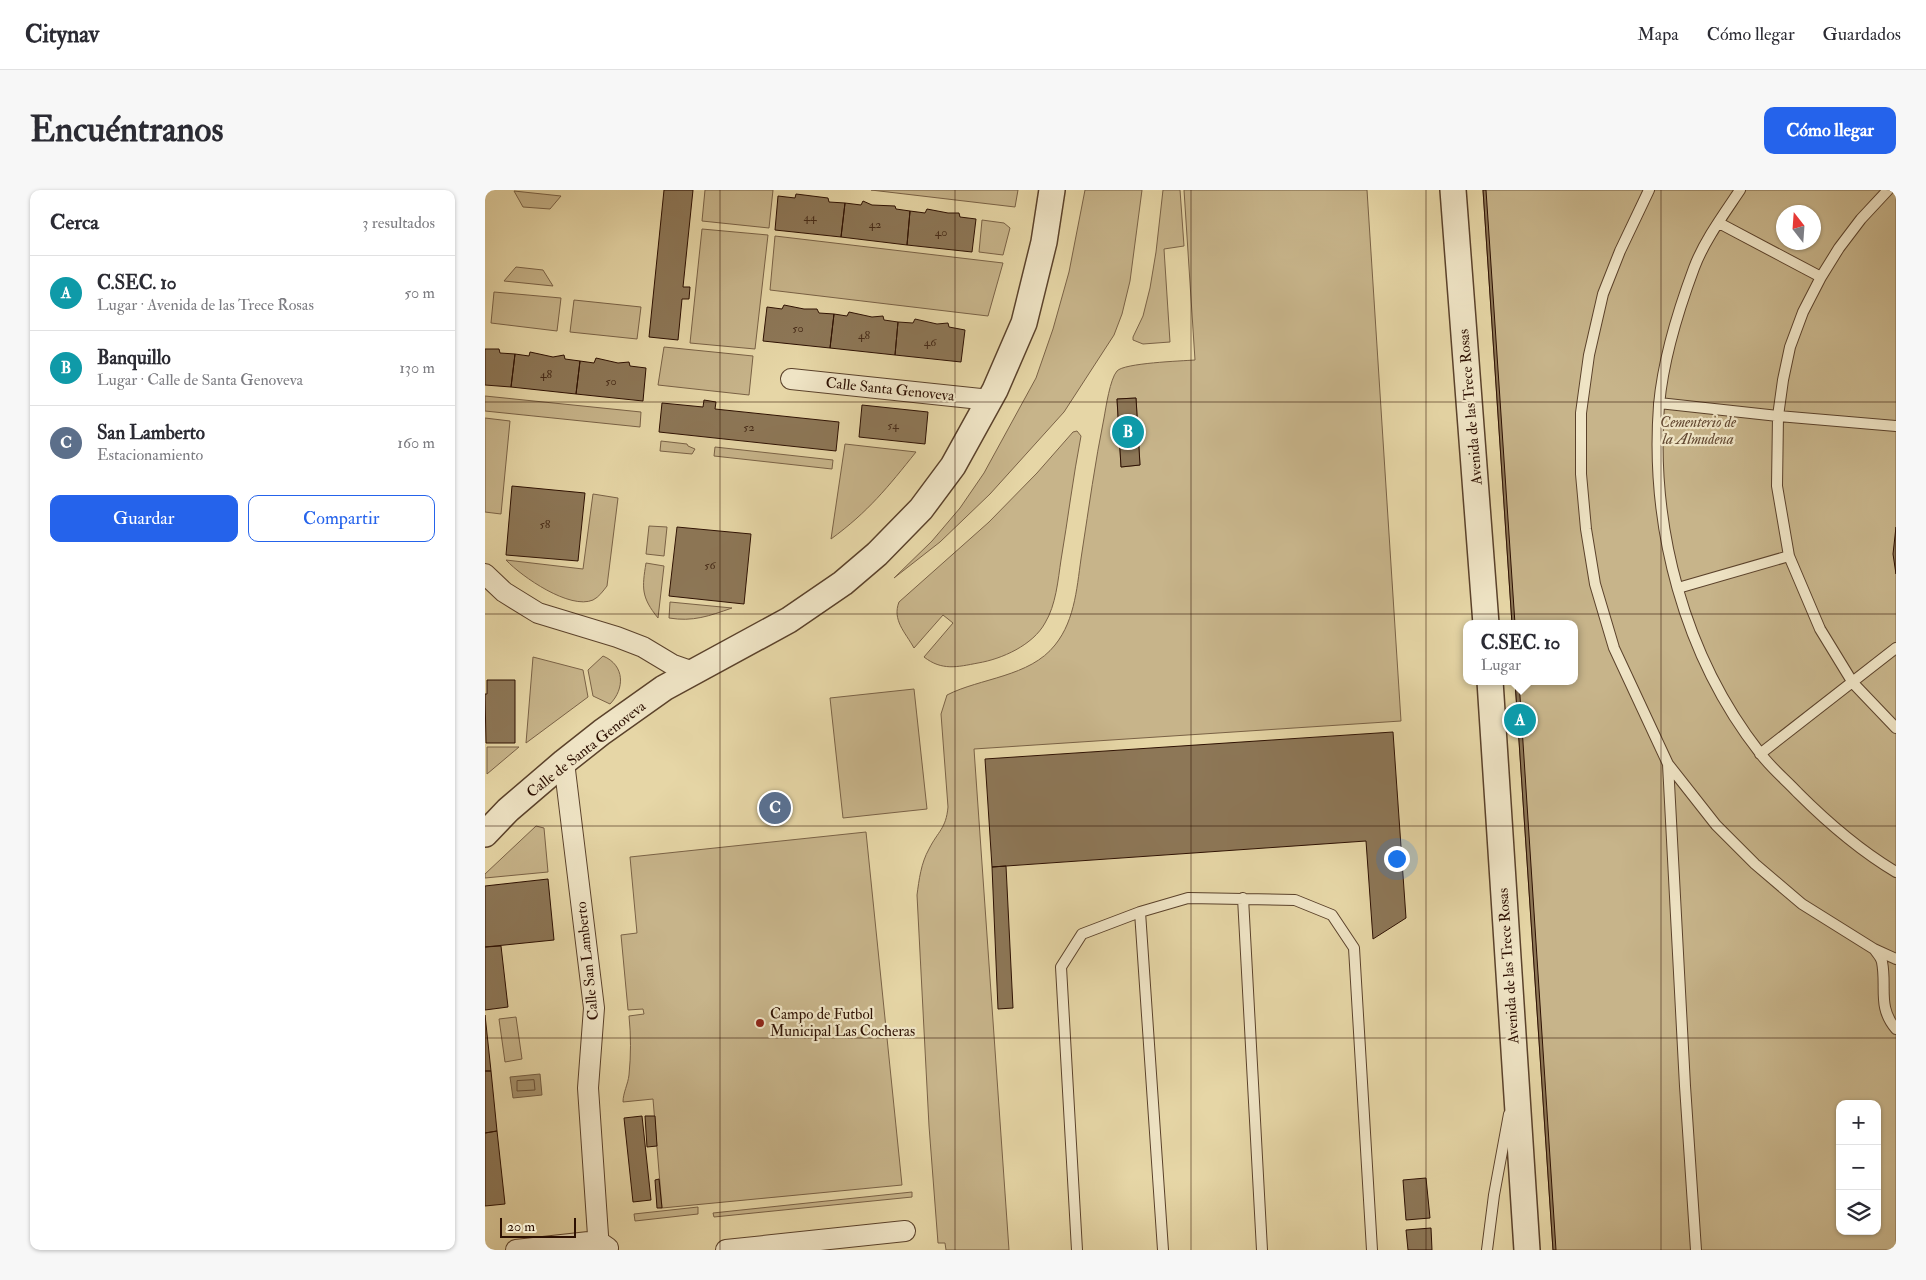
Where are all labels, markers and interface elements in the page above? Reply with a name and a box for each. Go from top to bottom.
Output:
text: Citynav [25,19,99,50]
text: Mapa [1638,23,1679,46]
text: Cómo llegar [1707,23,1795,46]
text: Guardados [1823,23,1901,46]
button: Cómo llegar [1764,107,1896,154]
text: Encuéntranos [30,108,223,152]
north arrow [1776,205,1821,250]
text: Cerca [50,209,99,236]
house number: 44 [804,210,817,225]
text: 3 resultados [362,213,435,233]
house number: 42 [869,217,881,232]
house number: 40 [935,225,947,240]
text: C.SEC. 10 [97,271,177,295]
text: A [61,283,71,303]
text: 50 m [404,283,435,303]
text: Lugar · Avenida de las Trece Rosas [97,295,314,315]
house number: 50 [792,321,804,336]
house number: 48 [858,328,870,343]
street label: Avenida de las Trece Rosas [1454,328,1487,487]
house number: 46 [924,335,937,350]
text: Banquillo [97,346,171,370]
text: B [61,358,71,378]
text: 130 m [399,358,435,378]
house number: 48 [540,367,552,382]
text: Lugar · Calle de Santa Genoveva [97,370,303,390]
street label: Calle Santa Genoveva [825,373,956,406]
house number: 50 [605,374,617,389]
pin: B [1112,413,1144,451]
park label: Cementerio de la Almudena [1660,413,1737,449]
house number: 54 [887,418,899,433]
house number: 52 [743,420,755,435]
text: San Lamberto [97,421,205,445]
text: C [60,433,72,453]
text: 160 m [397,433,435,453]
text: Estacionamiento [97,445,203,465]
button: Guardar [50,495,238,542]
button: Compartir [248,495,435,542]
house number: 58 [540,517,551,532]
house number: 56 [704,558,717,573]
popup [1463,620,1578,685]
text: C.SEC. 10 [1481,631,1560,655]
text: Lugar [1481,655,1521,675]
street label: Calle de Santa Genoveva [523,696,650,802]
pin: A [1504,701,1536,739]
pin: C [759,789,791,827]
your location [1384,846,1410,872]
street label: Avenida de las Trece Rosas [1494,887,1523,1046]
street label: Calle San Lamberto [572,901,603,1021]
place label: Campo de Futbol Municipal Las Cocheras [770,1005,915,1042]
marker: Campo de Futbol Municipal Las Cocheras [754,1017,766,1029]
map controls [1836,1100,1881,1235]
button: + [1836,1100,1881,1145]
button: − [1836,1145,1881,1190]
button: layers [1836,1190,1881,1235]
scale bar [500,1215,576,1238]
text: 20 m [507,1218,535,1235]

